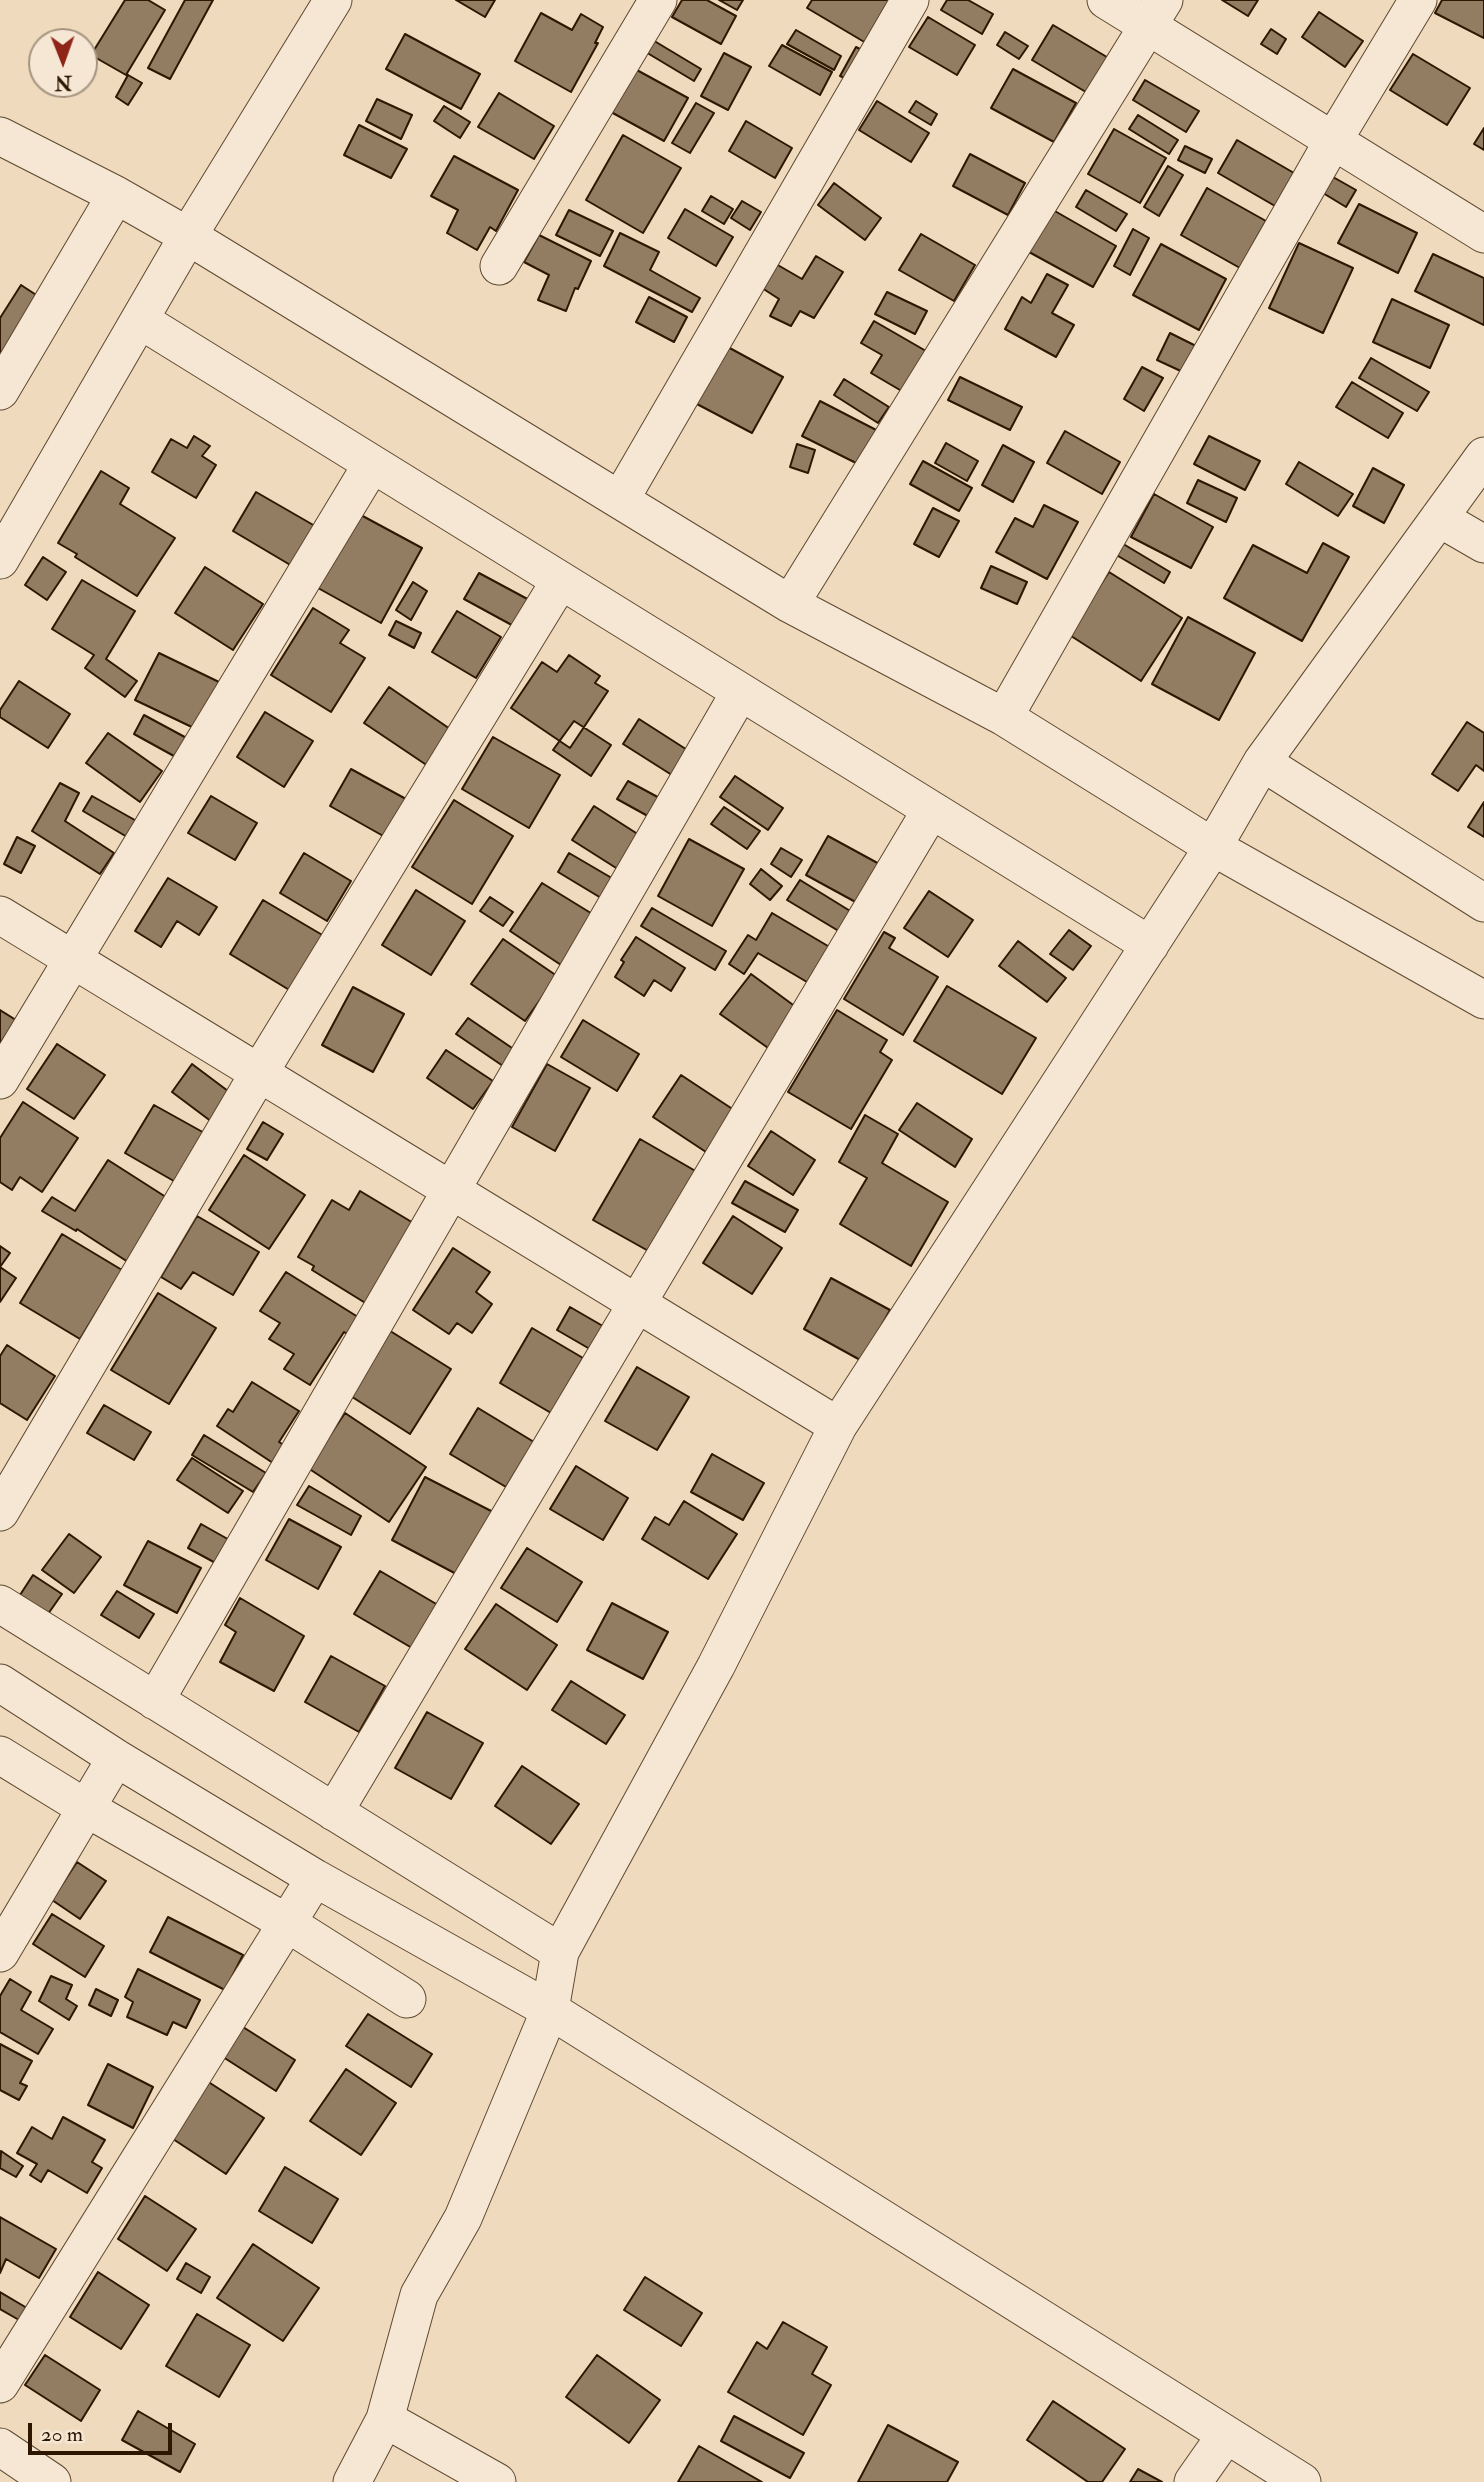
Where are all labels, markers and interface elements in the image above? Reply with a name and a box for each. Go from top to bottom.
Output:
north arrow [28,28,98,98]
text: N [55,70,72,94]
scale bar [32,2408,175,2452]
text: 20 m [41,2421,83,2448]

